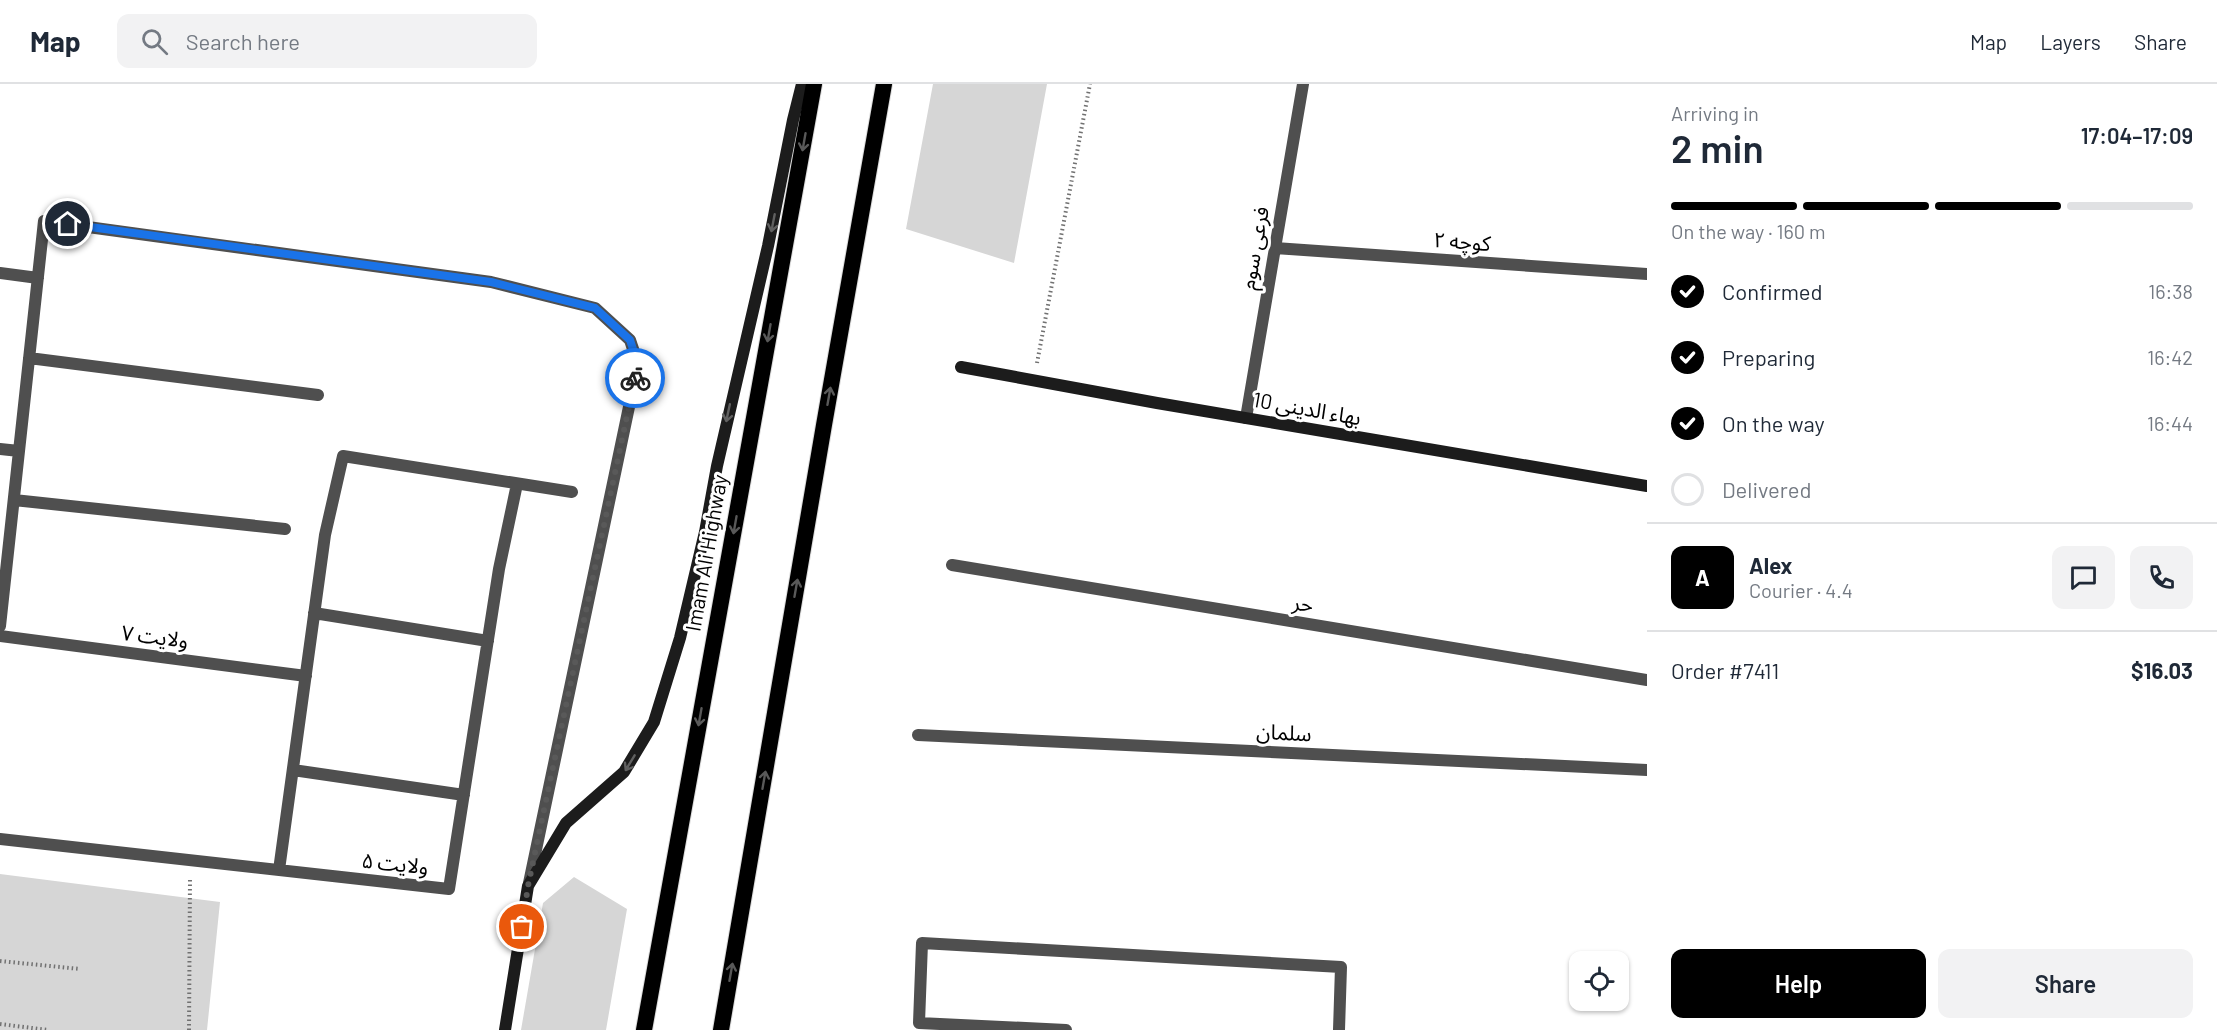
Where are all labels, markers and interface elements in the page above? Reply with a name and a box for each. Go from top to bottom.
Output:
search box [117,14,537,68]
text: Map [30,24,81,58]
icon: search [138,25,171,58]
text: Search here [186,28,300,54]
text: Map [1970,29,2007,54]
text: Layers [2040,29,2101,54]
text: Share [2134,29,2187,54]
text: Arriving in [1671,101,1759,125]
text: 17:04–17:09 [2081,122,2193,148]
text: 2 min [1671,124,1764,171]
one-way arrow [798,131,809,151]
pin [42,198,93,249]
street label: فرعی سوم [1234,204,1278,292]
icon: home [51,207,84,240]
one-way arrow [767,213,778,233]
text: On the way · 160 m [1671,219,1826,243]
street label: کوچه ۲ [1432,226,1492,257]
icon: check [1671,275,1704,308]
text: Confirmed [1722,278,1822,304]
text: 16:38 [2148,279,2193,303]
one-way arrow [763,323,774,343]
icon: check [1671,341,1704,374]
text: Preparing [1722,344,1815,370]
text: 16:42 [2147,345,2193,369]
courier [605,348,665,408]
icon: bike [619,362,652,395]
one-way arrow [824,386,835,406]
street label: بهاء الدینی 10 [1251,386,1363,430]
one-way arrow [722,404,734,423]
icon: check [1671,407,1704,440]
text: On the way [1722,410,1825,436]
text: 16:44 [2147,411,2193,435]
street label: Imam Ali Highway [679,472,732,633]
text: Delivered [1722,476,1811,502]
one-way arrow [729,515,740,535]
button: chat [2052,546,2115,609]
button: phone [2130,546,2193,609]
text: Alex [1749,552,1792,578]
text: A [1695,564,1710,590]
one-way arrow [791,578,802,598]
text: Courier · 4.4 [1749,578,1853,602]
street label: حر [1290,588,1315,617]
street label: ولایت ۷ [120,619,190,653]
text: Order #7411 [1671,657,1779,683]
text: $16.03 [2131,657,2193,683]
one-way arrow [694,707,705,727]
street label: سلمان [1256,718,1312,746]
one-way arrow [624,753,635,771]
one-way arrow [758,771,769,790]
street label: ولایت ۵ [360,847,430,879]
pin [496,901,547,952]
icon: bag [505,910,538,943]
button: Help [1671,949,1926,1018]
button: Share [1938,949,2193,1018]
map controls [1569,951,1629,1011]
button: locate [1569,951,1629,1011]
one-way arrow [726,963,737,983]

